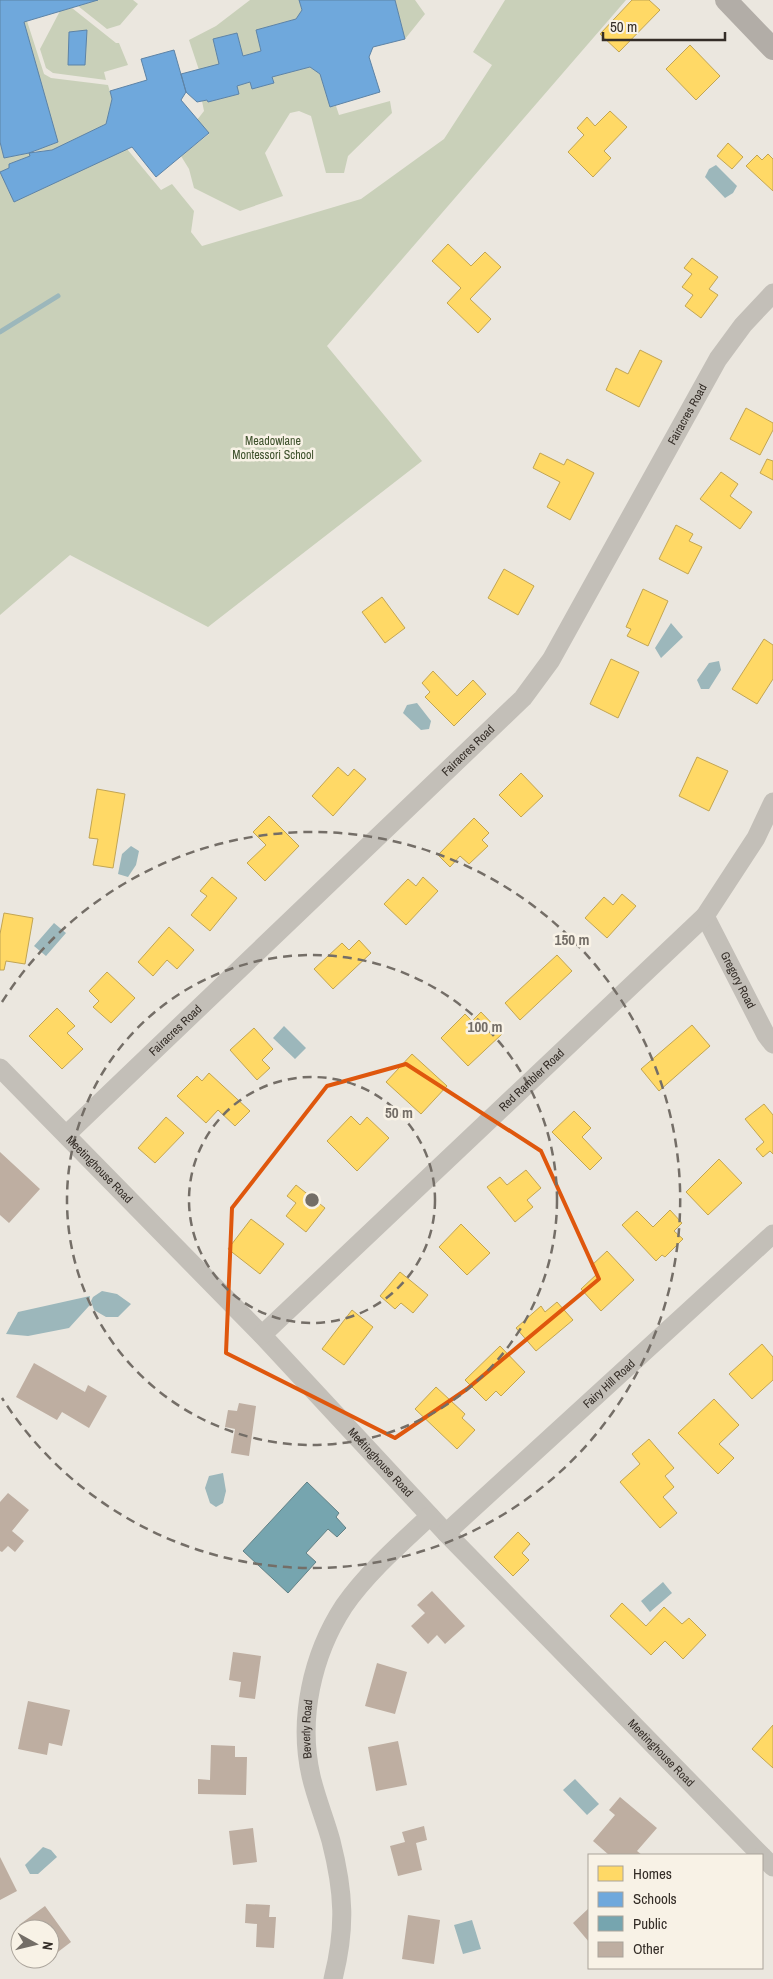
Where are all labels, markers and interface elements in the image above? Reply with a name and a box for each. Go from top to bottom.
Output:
scale bar [603,10,726,42]
text: 50 m [610,16,637,37]
street label: Fairacres Road [664,381,711,448]
park label: Meadowlane Montessori School [232,433,314,463]
street label: Fairacres Road [438,721,498,780]
text: 150 m [555,929,589,950]
street label: Gregory Road [717,949,759,1011]
street label: Fairacres Road [146,1001,205,1059]
text: 100 m [468,1016,502,1037]
street label: Red Rambler Road [495,1045,568,1115]
text: 50 m [385,1102,413,1123]
street label: Meetinghouse Road [63,1132,136,1207]
centre of rings [303,1191,321,1209]
street label: Fairy Hill Road [580,1356,639,1412]
street label: Meetinghouse Road [344,1424,416,1500]
street label: Beverly Road [298,1699,317,1760]
street label: Meetinghouse Road [624,1716,698,1790]
legend [588,1854,763,1969]
text: Homes [633,1863,672,1884]
text: Schools [633,1888,677,1909]
text: Public [633,1913,667,1934]
north arrow [10,1919,60,1969]
text: Other [633,1938,664,1959]
text: N [38,1940,57,1951]

